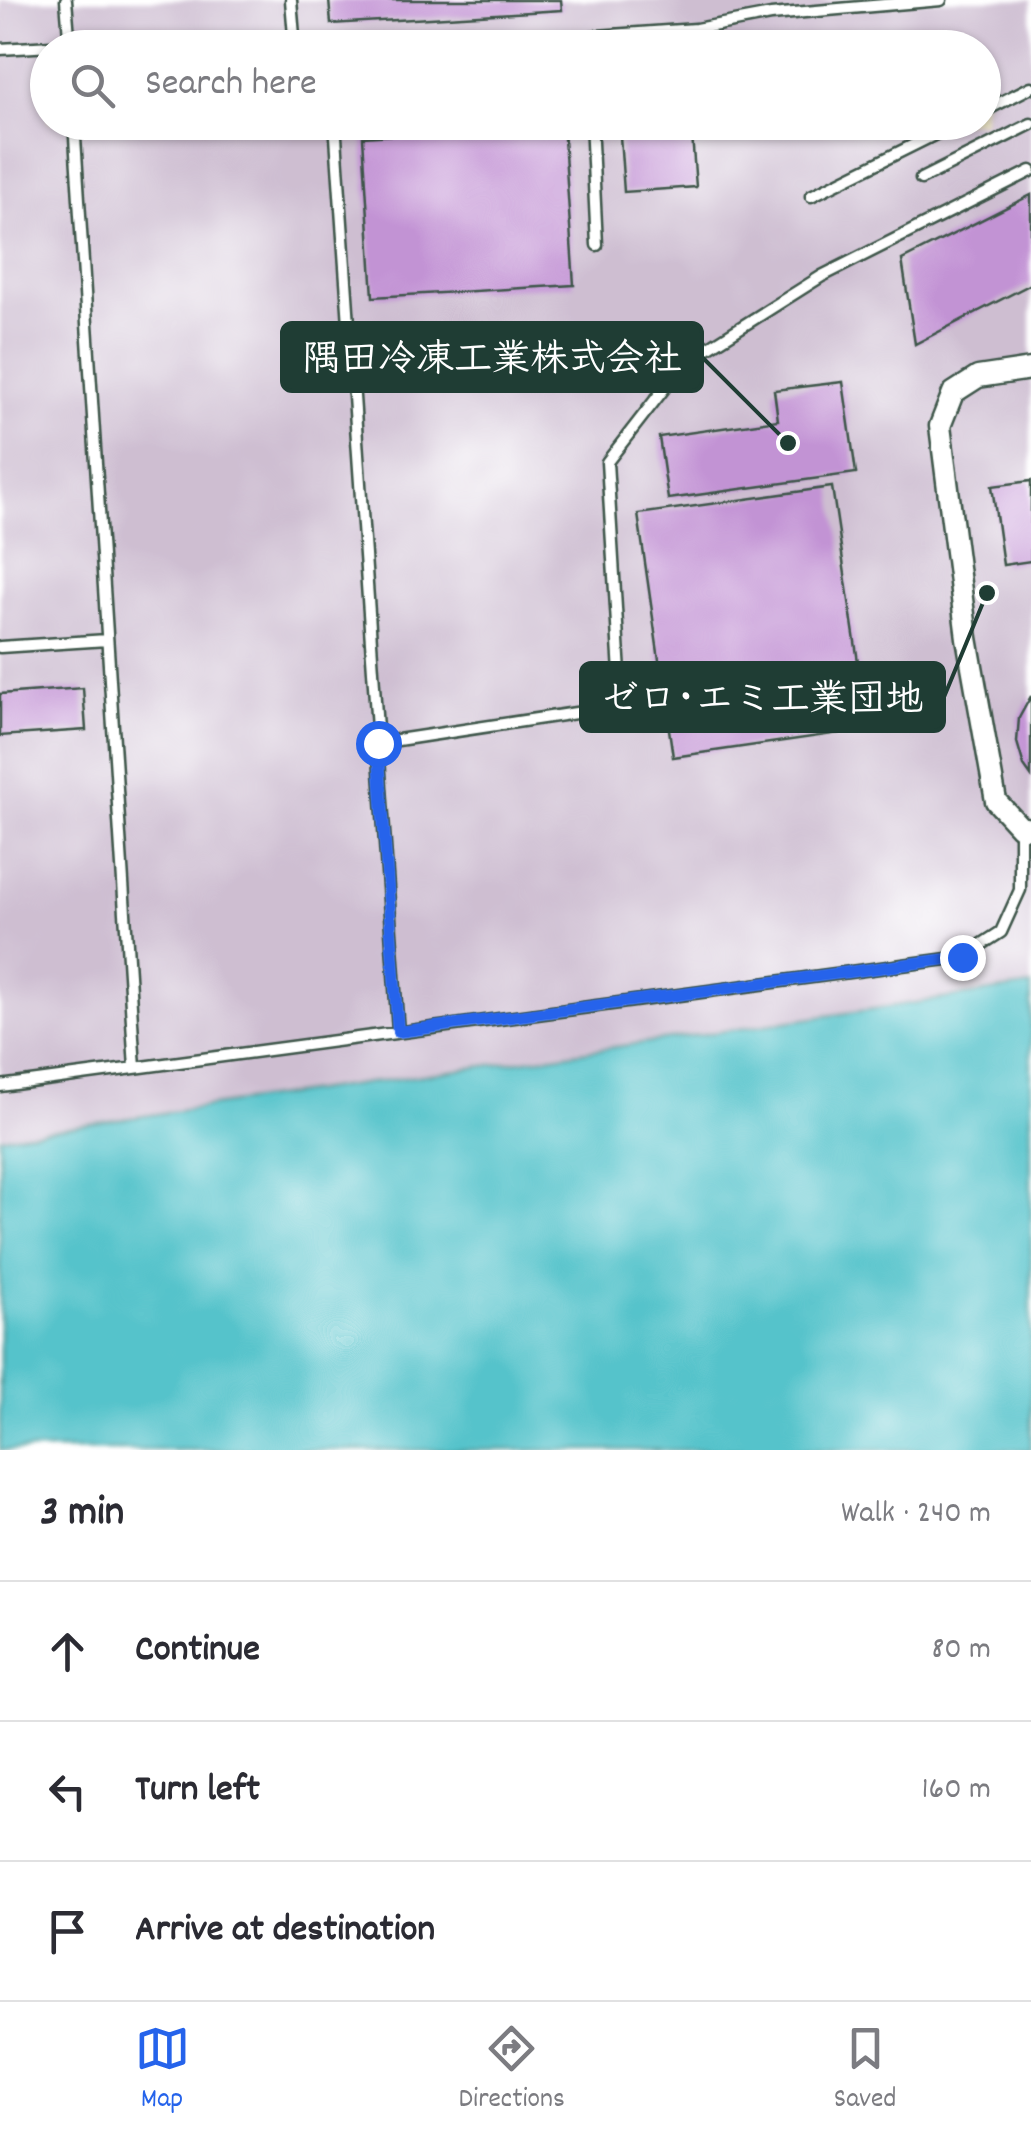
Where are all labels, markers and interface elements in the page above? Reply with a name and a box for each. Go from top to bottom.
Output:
search box [30,30,1001,140]
icon: search [65,58,120,113]
text: Search here [145,58,317,113]
callout: 隅田冷凍工業株式会社 [282,323,702,391]
text: 隅田冷凍工業株式会社 [302,335,682,390]
callout: ゼロ･エミ工業団地 [581,663,944,731]
text: ゼロ･エミ工業団地 [600,675,924,730]
route start [356,721,402,767]
route end [940,935,986,981]
text: 3 min [40,1485,124,1545]
text: Walk · 240 m [841,1492,991,1538]
icon: ahead [40,1624,95,1679]
text: Continue [135,1624,260,1679]
text: 80 m [931,1628,991,1674]
icon: left [40,1764,95,1819]
text: Turn left [135,1764,260,1819]
text: 160 m [922,1768,991,1814]
icon: arrive [40,1904,95,1959]
text: Arrive at destination [135,1904,435,1959]
tab: Map [135,2021,190,2121]
tab: Directions [459,2021,565,2121]
tab: Saved [834,2021,896,2121]

